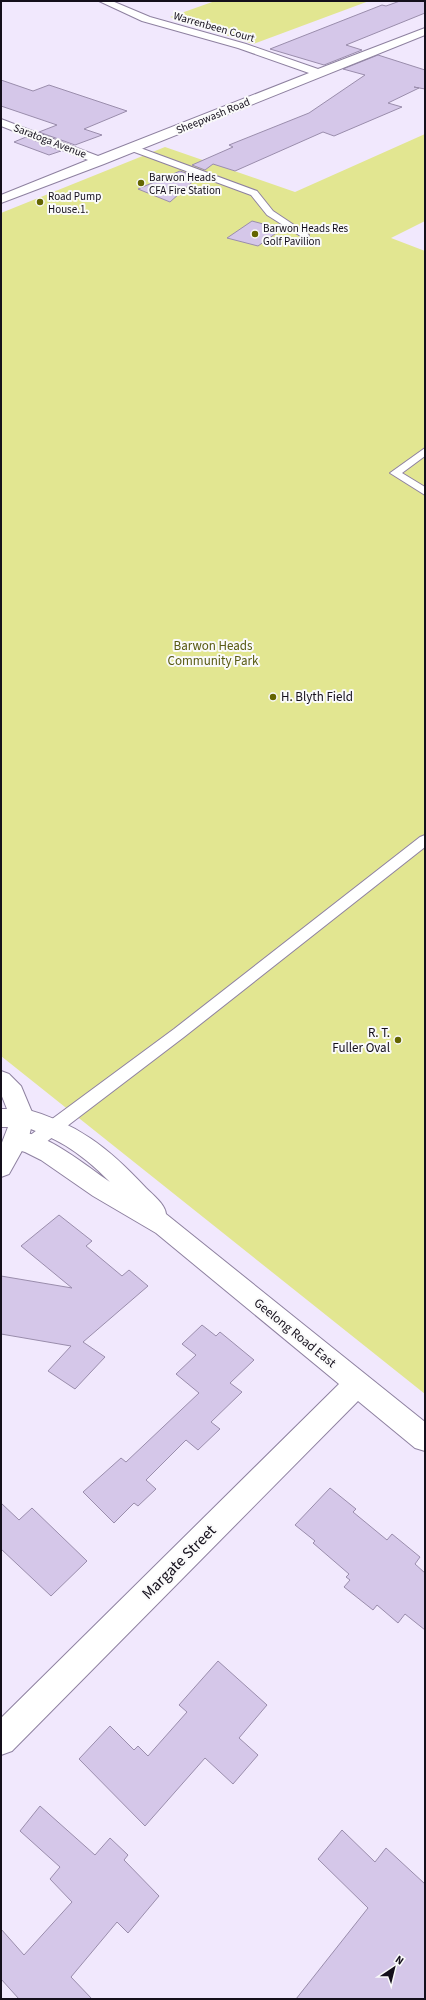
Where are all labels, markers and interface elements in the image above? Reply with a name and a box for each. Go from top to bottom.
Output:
street label: Warrenbeen Court [172,8,257,46]
street label: Sheepwash Road [174,94,252,138]
street label: Saratoga Avenue [11,120,89,162]
place label: Barwon Heads CFA Fire Station [149,170,221,198]
marker: Barwon Heads CFA Fire Station [136,178,146,188]
place label: Road Pump House.1. [48,189,101,217]
marker: Road Pump House.1. [35,197,45,207]
place label: Barwon Heads Res Golf Pavilion [263,221,349,249]
marker: Barwon Heads Res Golf Pavilion [250,229,260,239]
park label: Barwon Heads Community Park [168,637,259,670]
place label: H. Blyth Field [281,688,353,706]
marker: H. Blyth Field [268,692,278,702]
place label: R. T. Fuller Oval [332,1024,390,1057]
marker: R. T. Fuller Oval [393,1035,403,1045]
street label: Geelong Road East [250,1294,340,1372]
street label: Margate Street [137,1519,222,1604]
north arrow [374,1948,414,1988]
text: N [392,1952,407,1968]

